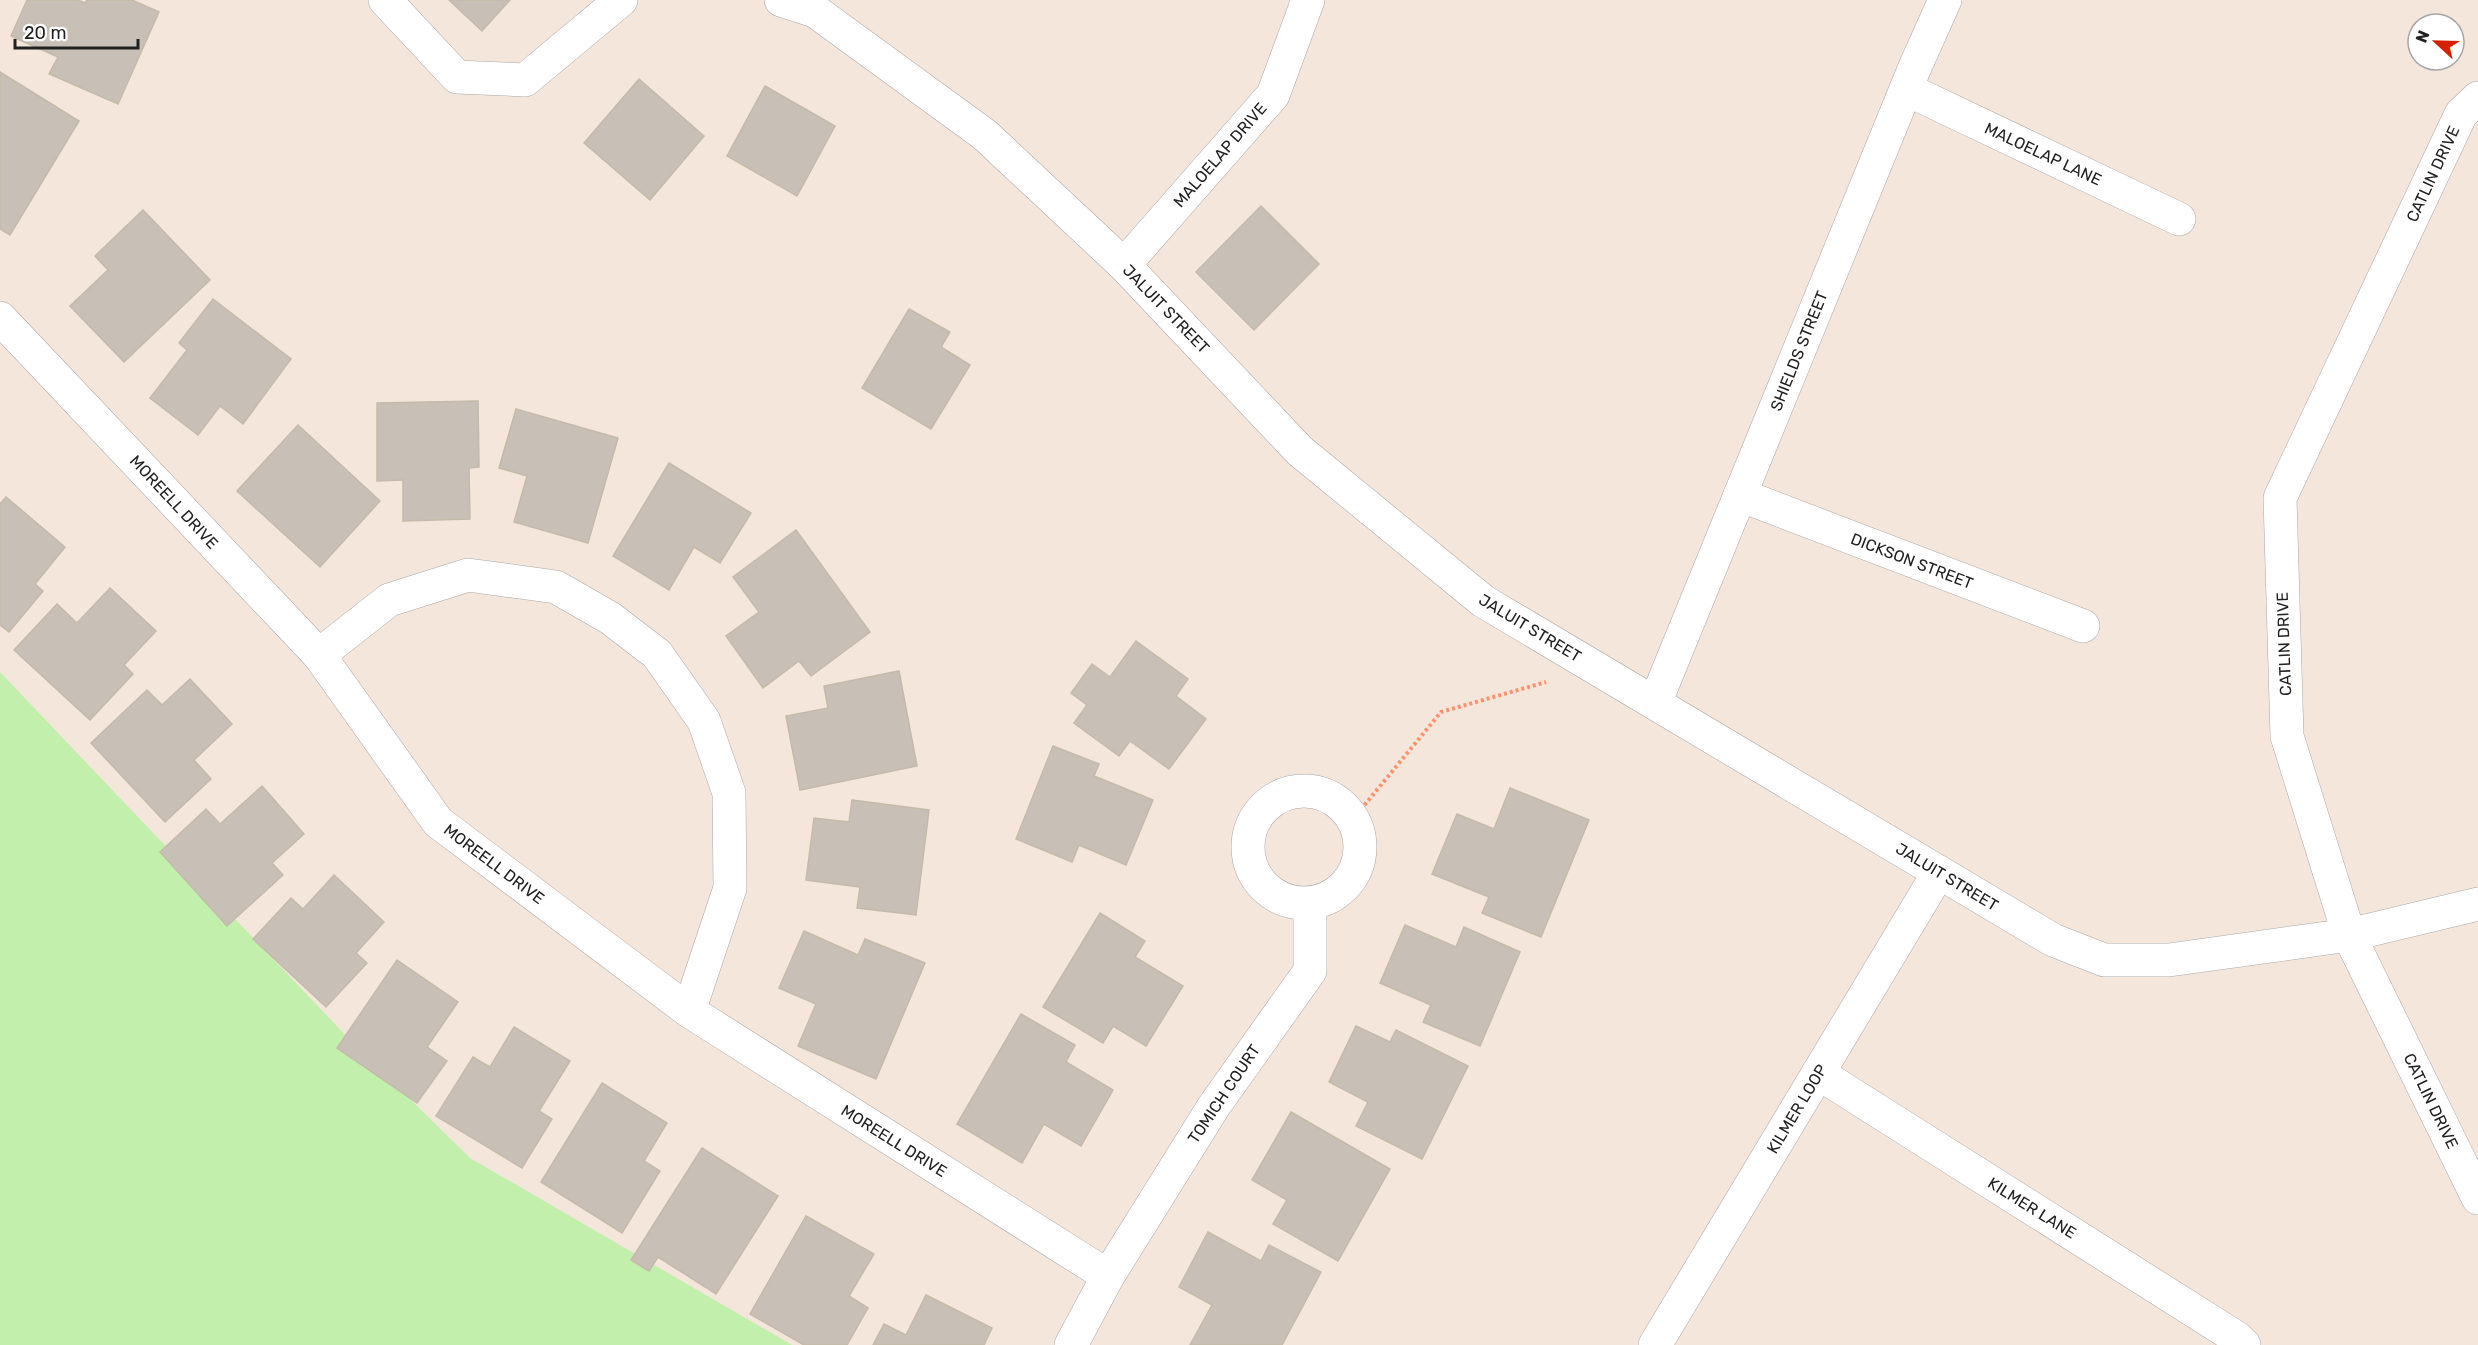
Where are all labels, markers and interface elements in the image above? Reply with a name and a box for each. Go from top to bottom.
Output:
scale bar [15,12,138,50]
north arrow [2406,12,2466,72]
text: 20 m [24,22,66,44]
text: N [2412,28,2434,45]
street label: MALOELAP DRIVE [1169,99,1271,211]
street label: MALOELAP LANE [1981,119,2105,189]
street label: CATLIN DRIVE [2402,123,2464,225]
street label: JALUIT STREET [1119,261,1213,357]
street label: SHIELDS STREET [1766,288,1832,414]
street label: MOREELL DRIVE [126,451,222,553]
street label: DICKSON STREET [1848,529,1976,593]
street label: JALUIT STREET [1475,590,1585,666]
street label: CATLIN DRIVE [2273,592,2295,696]
street label: MOREELL DRIVE [440,820,548,908]
street label: JALUIT STREET [1892,839,2002,915]
street label: TOMICH COURT [1184,1041,1264,1147]
street label: CATLIN DRIVE [2400,1050,2462,1152]
street label: KILMER LOOP [1763,1061,1831,1157]
street label: MOREELL DRIVE [838,1101,950,1181]
street label: KILMER LANE [1984,1173,2080,1243]

